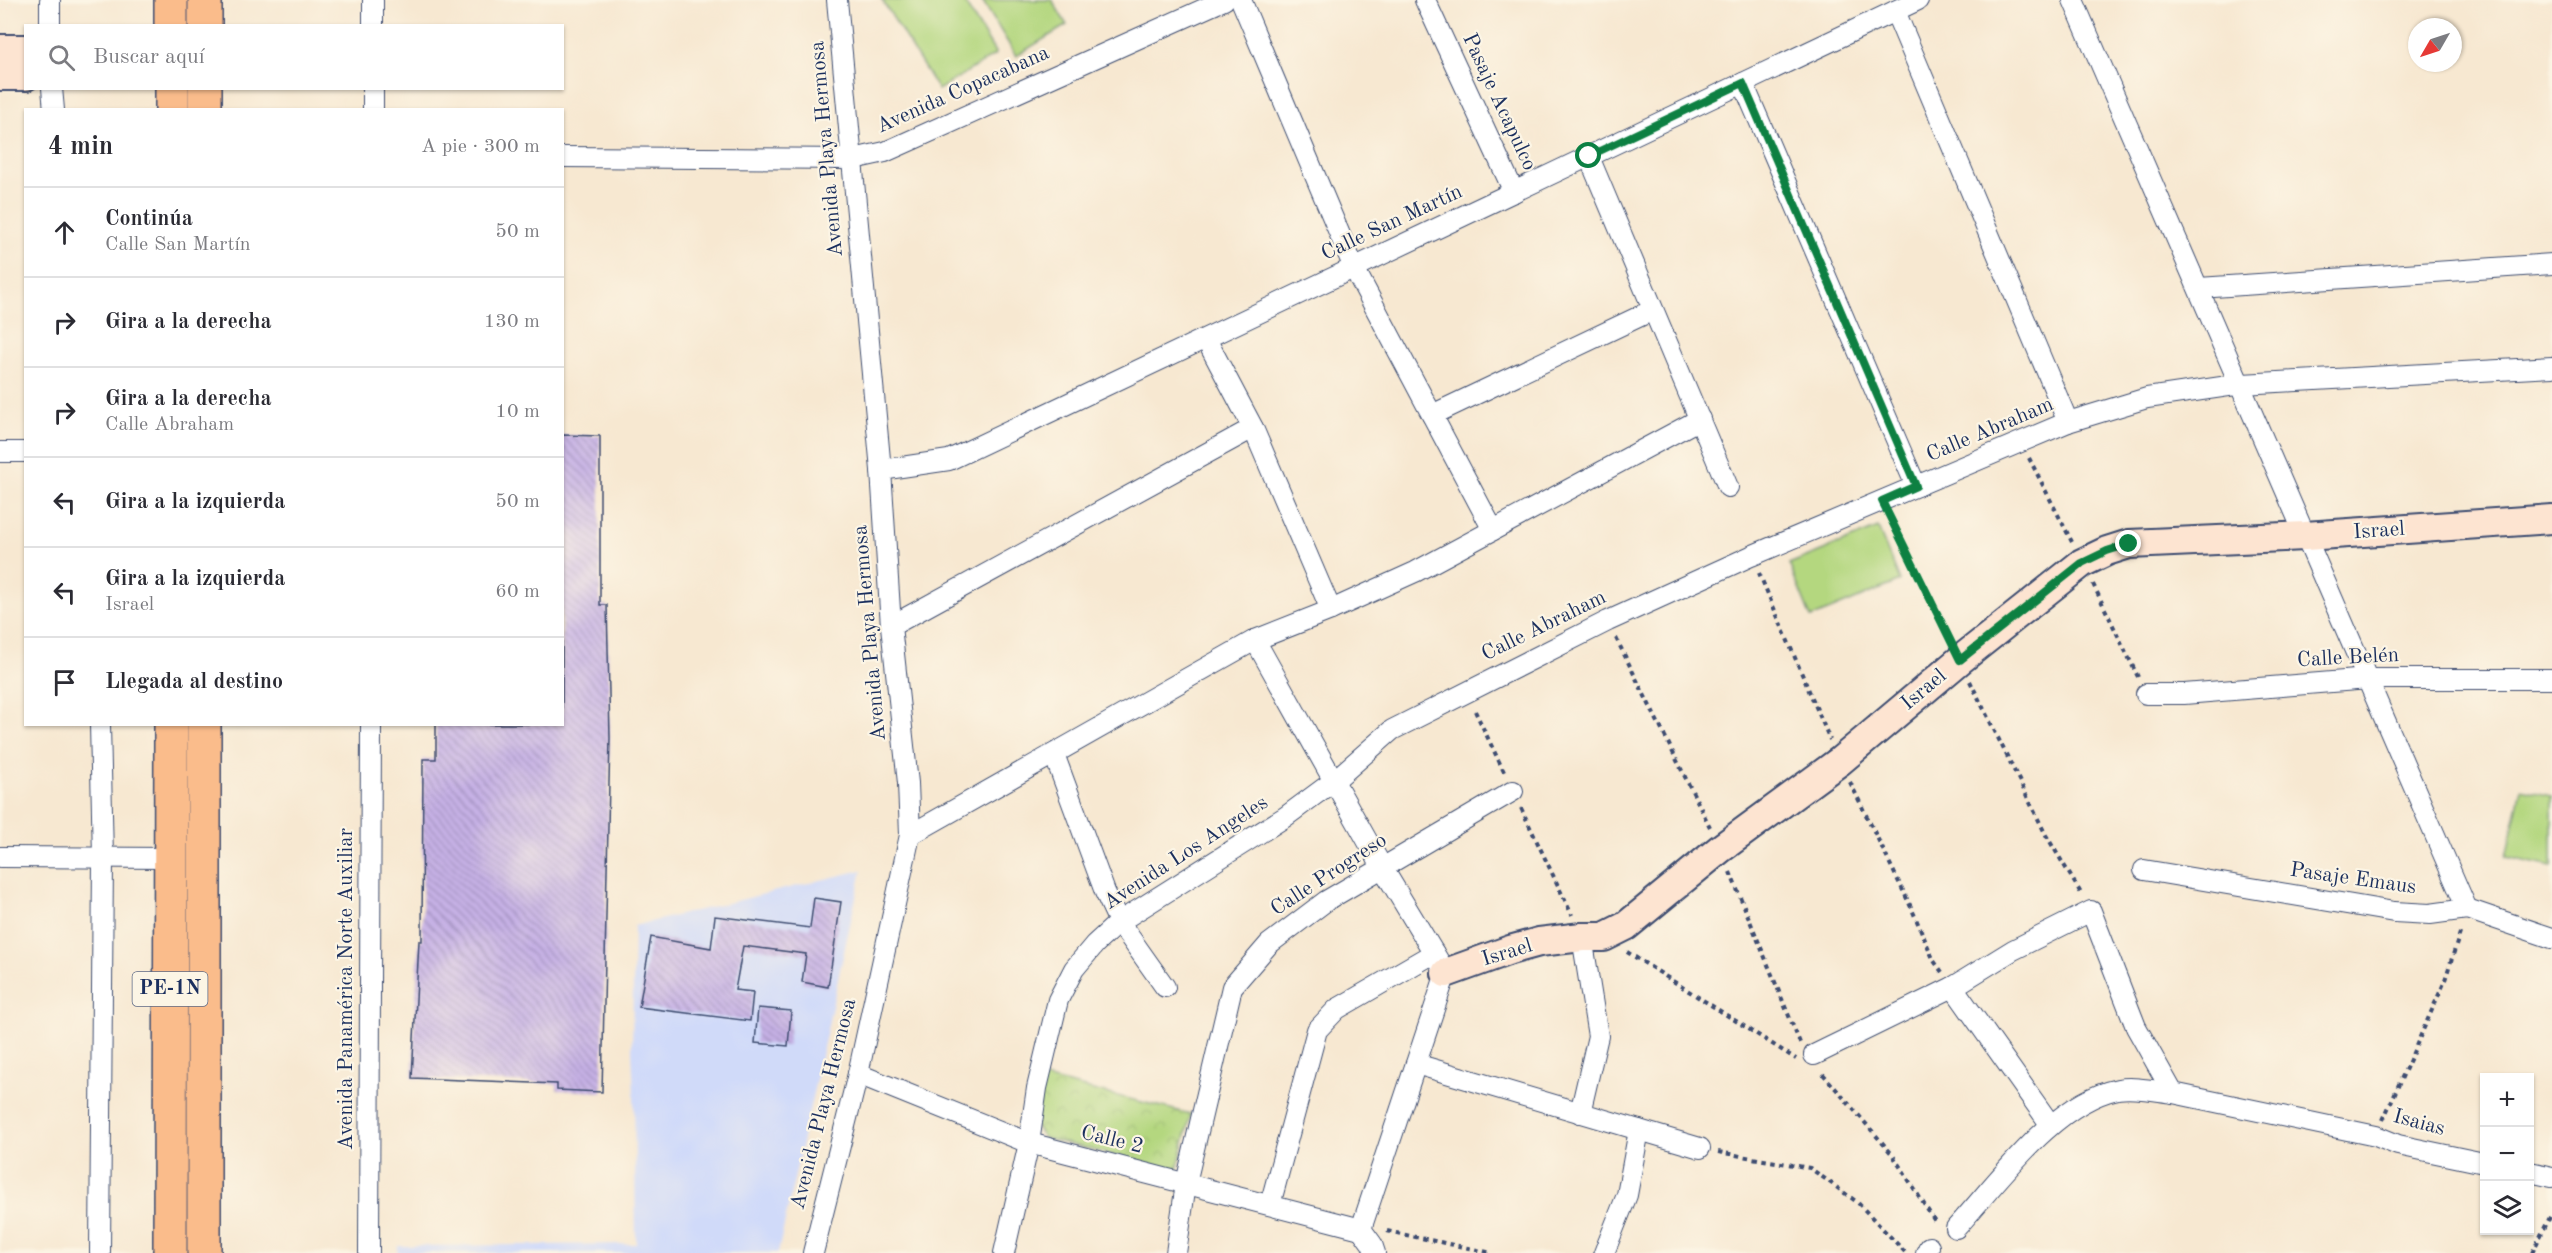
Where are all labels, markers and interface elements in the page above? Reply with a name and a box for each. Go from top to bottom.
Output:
north arrow [2408,18,2462,72]
search box [24,24,564,90]
street label: Pasaje Acapulco [1458,30,1540,174]
street label: Avenida Playa Hermosa [807,40,847,258]
icon: search [45,41,78,74]
street label: Avenida Copacabana [873,42,1053,138]
text: Buscar aquí [93,46,205,68]
text: 4 min [48,134,113,160]
text: A pie · 300 m [421,137,540,157]
route start [1575,142,1601,168]
street label: Calle San Martín [1318,181,1466,265]
text: Continúa [105,208,193,230]
icon: ahead [48,216,81,249]
text: 50 m [495,222,540,242]
text: Calle San Martín [105,235,251,255]
icon: right [48,306,81,339]
text: Gira a la derecha [105,311,272,333]
text: 130 m [484,312,540,332]
text: Gira a la derecha [105,388,272,410]
street label: Calle Abraham [1923,394,2057,466]
icon: right [48,396,81,429]
text: 10 m [495,402,540,422]
text: Calle Abraham [105,415,234,435]
icon: left [48,486,81,519]
text: Gira a la izquierda [105,491,285,513]
text: 50 m [495,492,540,512]
street label: Israel [2352,519,2406,543]
street label: Avenida Playa Hermosa [850,524,890,742]
route end [2115,530,2141,556]
text: Gira a la izquierda [105,568,285,590]
icon: left [48,576,81,609]
text: 60 m [495,582,540,602]
street label: Calle Abraham [1478,587,1610,665]
text: Israel [105,595,154,615]
street label: Calle Belén [2296,645,2400,671]
street label: Israel [1897,665,1951,715]
icon: arrive [48,666,81,699]
text: Llegada al destino [105,671,283,693]
street label: Avenida Los Angeles [1100,792,1272,914]
street label: Avenida Panamérica Norte Auxiliar [336,827,357,1150]
street label: Calle Progreso [1267,830,1391,920]
street label: Pasaje Emaus [2288,860,2418,898]
street label: Israel [1479,935,1535,971]
road number: PE-1N [132,972,207,1006]
street label: Avenida Playa Hermosa [788,996,860,1212]
map controls [2480,1073,2534,1235]
button: + [2480,1073,2534,1127]
street label: Isaias [2391,1106,2447,1140]
street label: Calle 2 [1079,1122,1145,1158]
button: − [2480,1127,2534,1181]
button: layers [2480,1181,2534,1235]

